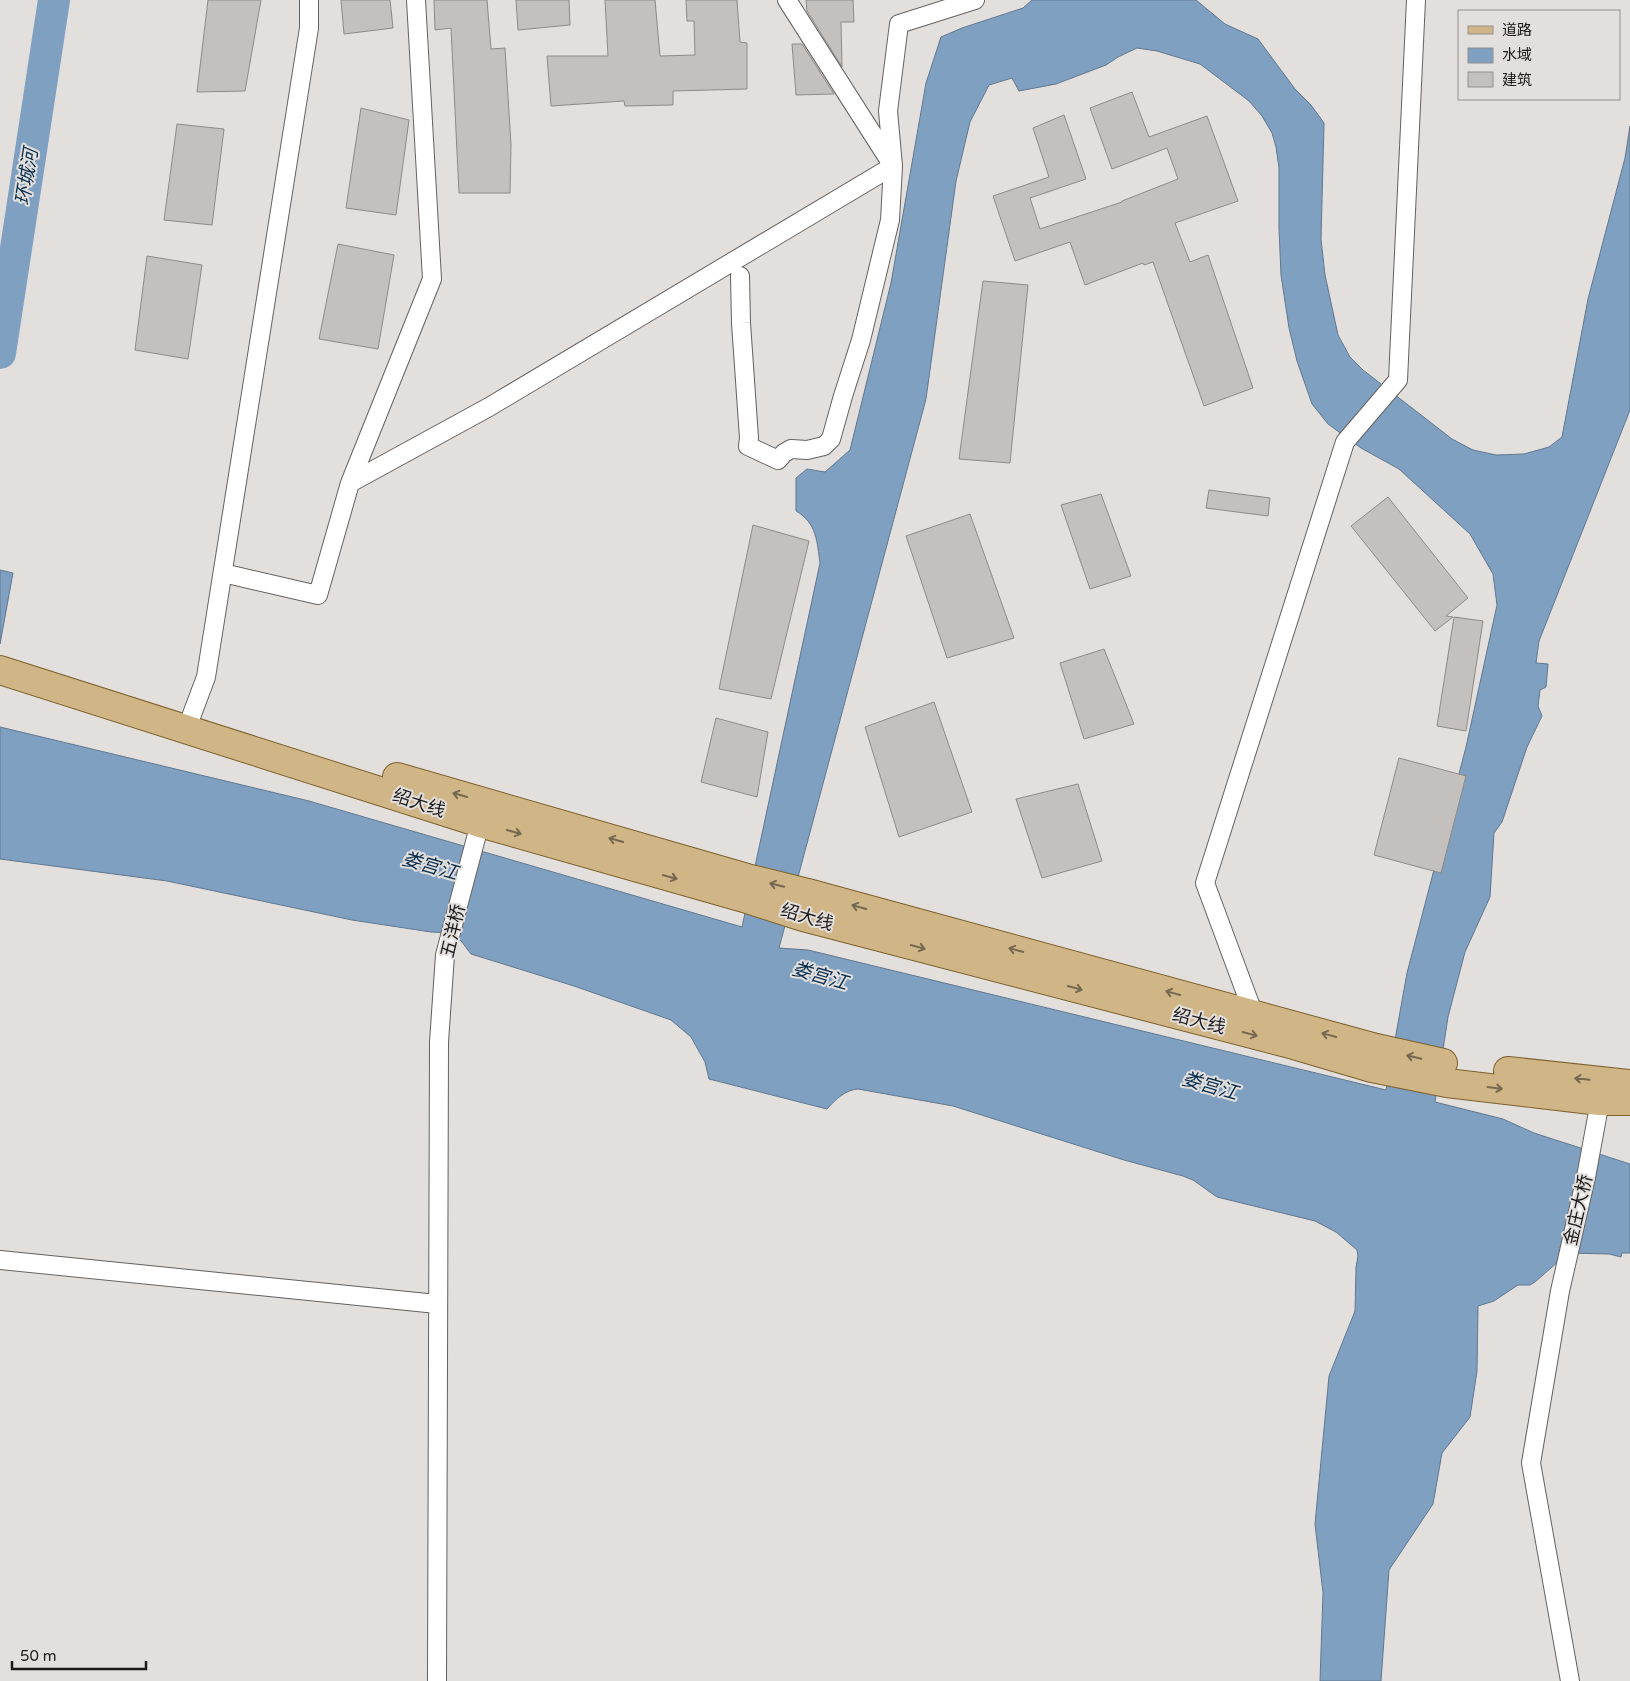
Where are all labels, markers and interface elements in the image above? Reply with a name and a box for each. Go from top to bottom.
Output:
legend [1458,10,1620,100]
text: 道路 [1502,21,1532,39]
text: 水域 [1502,46,1532,64]
text: 建筑 [1502,71,1532,89]
water label: 环城河 [12,143,43,207]
street label: 绍大线 [390,784,448,822]
one-way arrow [453,790,469,800]
one-way arrow [506,828,522,838]
one-way arrow [609,835,625,845]
water label: 娄宫江 [400,848,462,885]
one-way arrow [662,872,678,882]
one-way arrow [770,880,786,889]
street label: 绍大线 [778,899,836,935]
one-way arrow [852,901,868,911]
street label: 五洋桥 [436,902,470,960]
one-way arrow [910,943,926,953]
one-way arrow [1008,944,1024,954]
water label: 娄宫江 [790,958,852,995]
one-way arrow [1067,984,1083,994]
one-way arrow [1165,987,1181,997]
street label: 绍大线 [1170,1003,1228,1039]
one-way arrow [1241,1029,1257,1039]
one-way arrow [1322,1030,1338,1040]
one-way arrow [1407,1052,1423,1061]
water label: 娄宫江 [1180,1068,1242,1105]
one-way arrow [1574,1074,1590,1084]
one-way arrow [1487,1083,1503,1093]
street label: 金庄大桥 [1559,1172,1597,1248]
scale bar [12,1638,146,1670]
text: 50 m [20,1647,57,1665]

